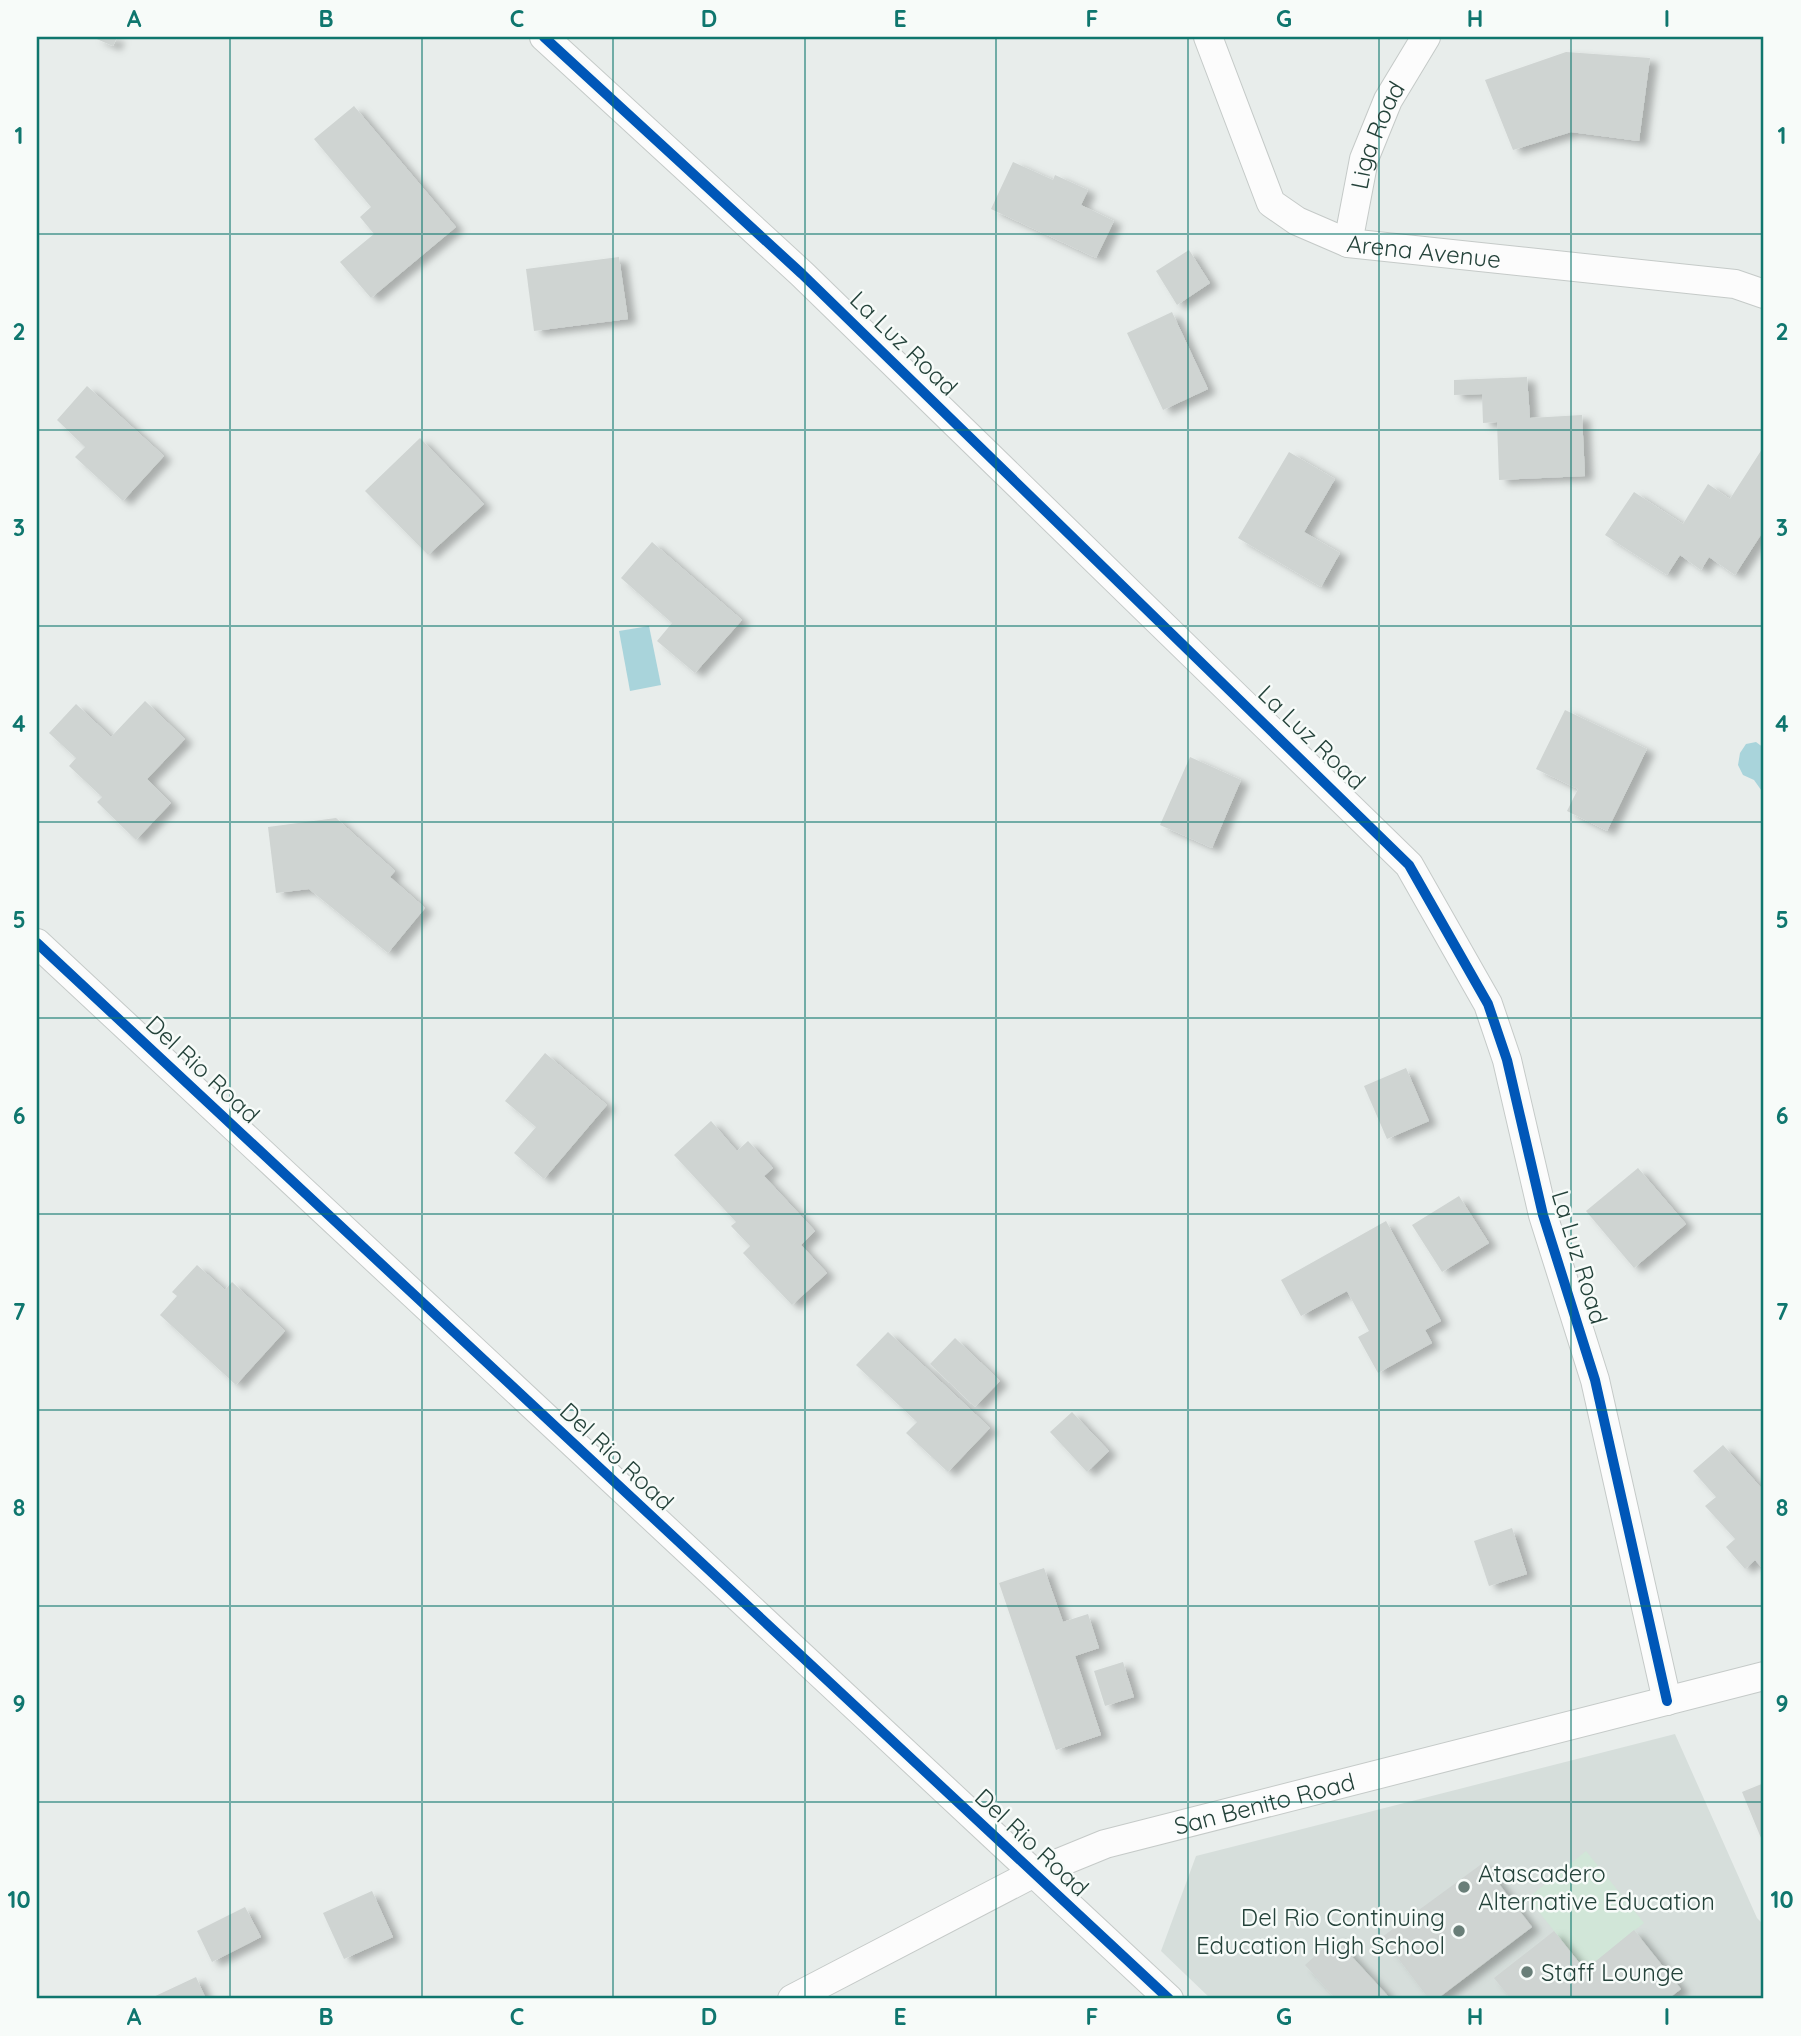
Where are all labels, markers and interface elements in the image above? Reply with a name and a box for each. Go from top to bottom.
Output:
text: A [127,4,142,33]
text: B [318,4,334,33]
text: C [510,4,524,33]
text: D [701,4,717,33]
text: E [893,4,907,33]
text: F [1086,4,1098,33]
text: G [1276,4,1292,33]
text: H [1467,4,1483,33]
text: I [1664,4,1670,33]
street label: Liga Road [1344,76,1411,192]
text: 1 [15,121,23,150]
text: 1 [1778,121,1786,150]
street label: Arena Avenue [1345,228,1502,274]
street label: La Luz Road [844,284,964,402]
text: 2 [12,317,26,346]
text: 2 [1775,317,1789,346]
text: 3 [13,513,25,542]
text: 3 [1776,513,1788,542]
street label: La Luz Road [1252,678,1372,796]
text: 4 [12,709,26,738]
text: 4 [1775,709,1789,738]
text: 5 [12,905,26,934]
text: 5 [1775,905,1789,934]
street label: Del Rio Road [140,1009,266,1129]
text: 6 [13,1101,25,1130]
text: 6 [1776,1101,1788,1130]
street label: La Luz Road [1545,1187,1615,1327]
text: 7 [13,1297,26,1326]
text: 7 [1776,1297,1789,1326]
street label: Del Rio Road [554,1396,680,1516]
text: 8 [13,1493,25,1522]
text: 8 [1776,1493,1788,1522]
text: 9 [12,1689,26,1718]
text: 9 [1775,1689,1789,1718]
street label: San Benito Road [1171,1766,1358,1841]
street label: Del Rio Road [969,1782,1095,1902]
place label: Atascadero Alternative Education [1478,1858,1715,1916]
marker: Atascadero Alternative Education [1456,1879,1472,1895]
text: 10 [7,1885,31,1914]
text: 10 [1770,1885,1794,1914]
place label: Del Rio Continuing Education High School [1196,1902,1445,1960]
marker: Del Rio Continuing Education High School [1451,1923,1467,1939]
place label: Staff Lounge [1541,1957,1684,1987]
marker: Staff Lounge [1519,1964,1535,1980]
text: A [127,2002,142,2031]
text: B [318,2002,334,2031]
text: C [510,2002,524,2031]
text: D [701,2002,717,2031]
text: E [893,2002,907,2031]
text: F [1086,2002,1098,2031]
text: G [1276,2002,1292,2031]
text: H [1467,2002,1483,2031]
text: I [1664,2002,1670,2031]

